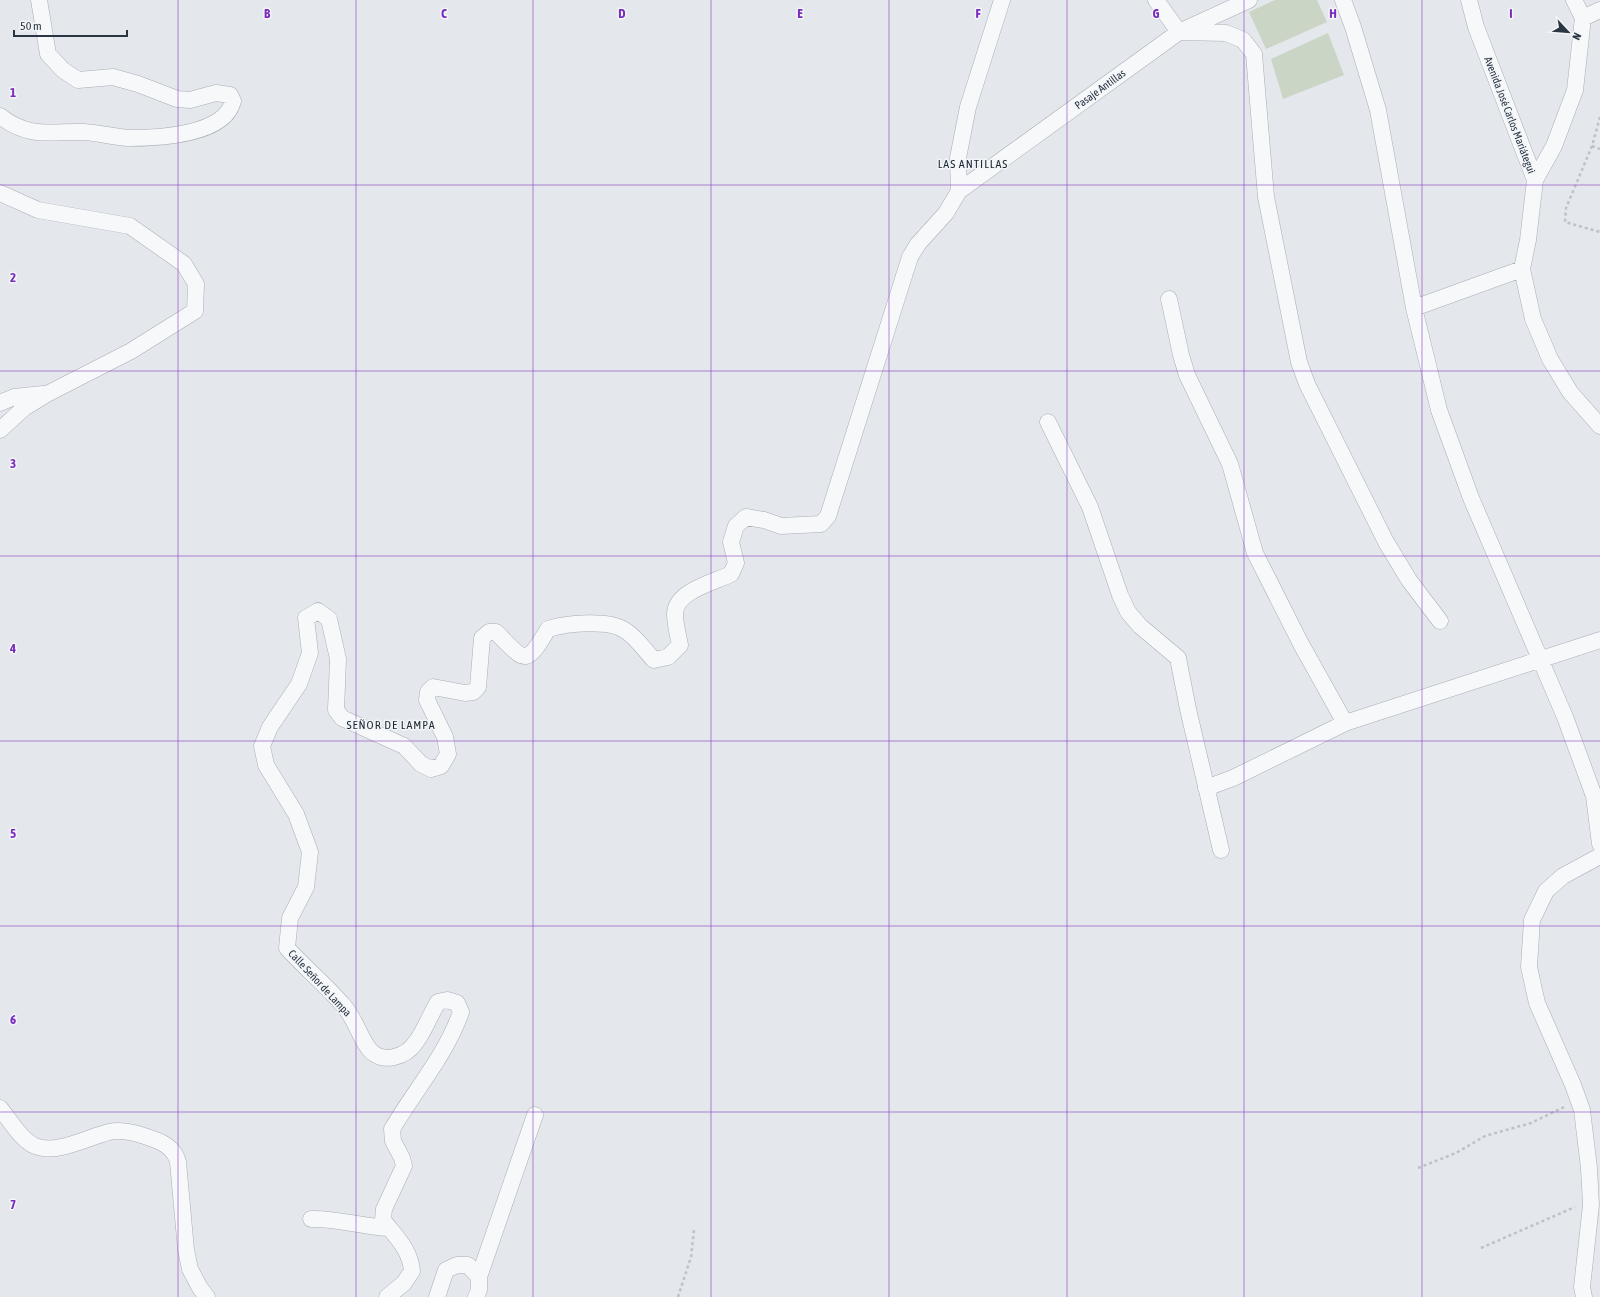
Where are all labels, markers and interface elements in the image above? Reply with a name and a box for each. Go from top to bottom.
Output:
text: B [264,6,271,21]
text: C [441,6,447,21]
text: D [618,6,626,21]
text: E [797,6,803,21]
text: F [975,6,981,21]
text: G [1153,6,1160,21]
text: H [1329,6,1337,21]
text: I [1509,6,1513,21]
scale bar [14,12,127,38]
north arrow [1548,12,1588,52]
text: 50 m [20,19,42,33]
text: N [1570,31,1584,42]
street label: Avenida José Carlos Mariátegui [1482,55,1538,175]
street label: Pasaje Antillas [1072,67,1128,111]
text: 1 [10,85,16,100]
district label: LAS ANTILLAS [938,157,1008,171]
text: 2 [10,270,16,285]
text: 3 [10,456,16,471]
text: 4 [9,641,16,656]
district label: SEÑOR DE LAMPA [346,718,436,732]
text: 5 [10,826,16,841]
street label: Calle Señor de Lampa [286,947,354,1019]
text: 6 [10,1012,16,1027]
text: 7 [10,1197,16,1212]

